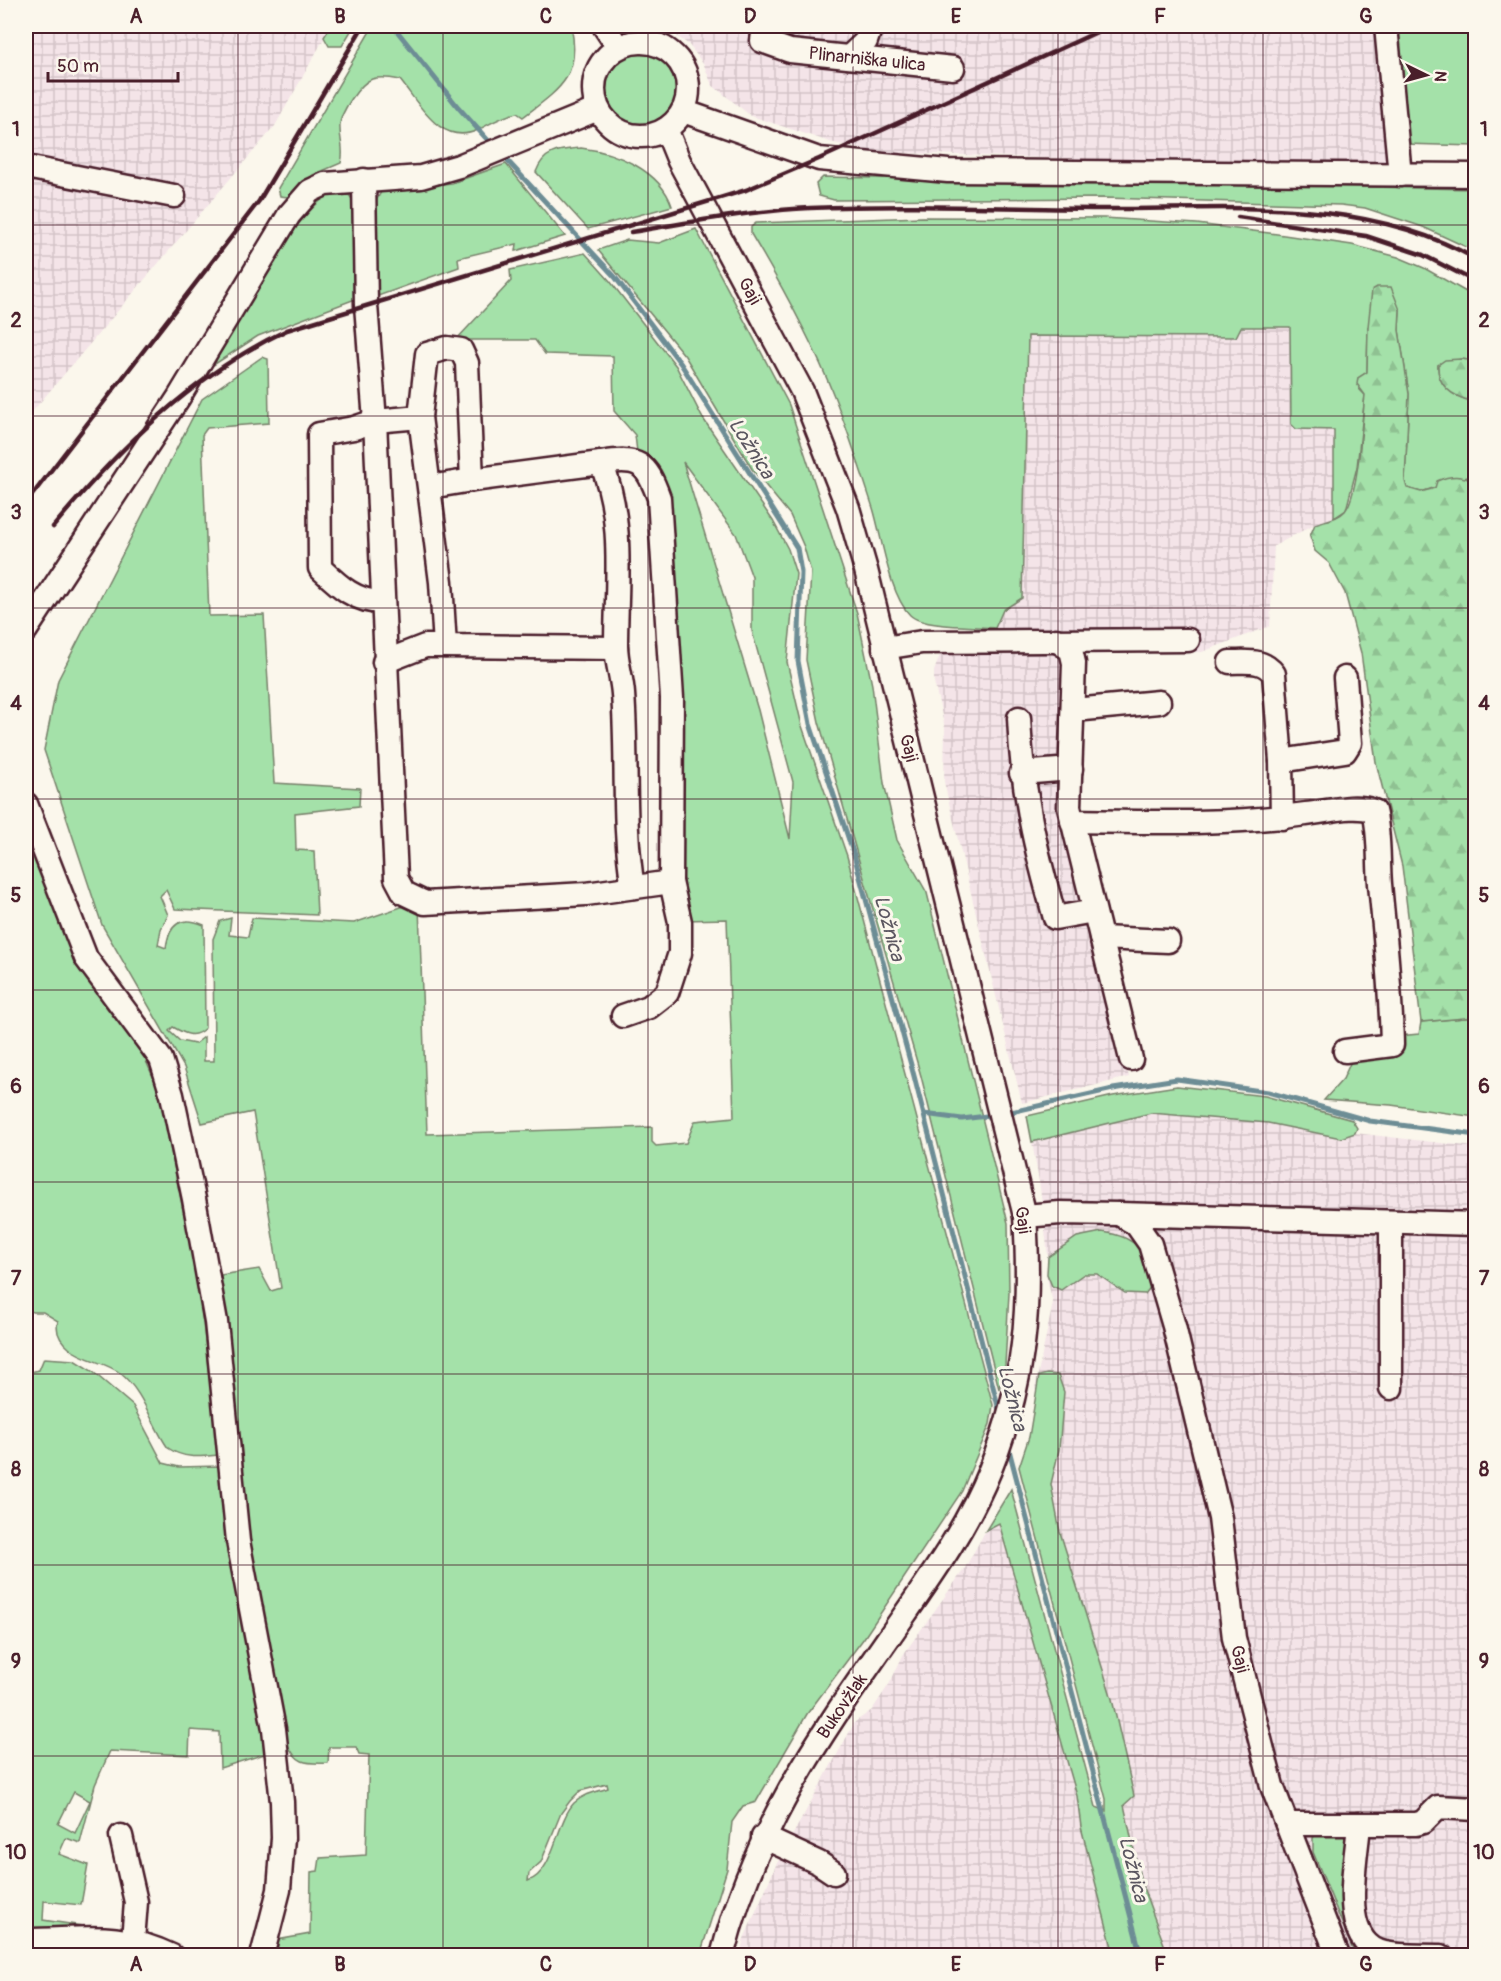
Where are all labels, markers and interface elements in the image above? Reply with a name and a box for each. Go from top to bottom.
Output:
text: A [130,4,143,29]
text: B [334,4,346,29]
text: C [540,4,552,29]
text: D [744,4,757,29]
text: E [951,4,962,29]
text: F [1154,4,1166,29]
text: G [1359,4,1373,29]
street label: Plinarniška ulica [807,42,927,77]
scale bar [48,45,178,83]
north arrow [1396,45,1456,105]
text: 50 m [57,55,99,78]
text: N [1429,70,1450,83]
text: 1 [12,117,20,142]
text: 1 [1480,117,1488,142]
street label: Gaji [733,274,766,309]
text: 2 [10,308,22,333]
text: 2 [1478,308,1490,333]
water label: Ložnica [723,413,781,485]
text: 3 [10,500,22,525]
text: 3 [1478,500,1490,525]
text: 4 [10,691,22,716]
text: 4 [1478,691,1490,716]
street label: Gaji [894,732,923,764]
text: 5 [11,883,22,908]
text: 5 [1479,883,1490,908]
water label: Ložnica [869,893,911,965]
text: 6 [10,1074,22,1099]
text: 6 [1478,1074,1490,1099]
street label: Gaji [1009,1205,1036,1235]
text: 7 [11,1266,22,1291]
text: 7 [1479,1266,1490,1291]
water label: Ložnica [992,1363,1033,1435]
text: 8 [11,1457,21,1482]
text: 8 [1479,1457,1489,1482]
street label: Gaji [1225,1643,1254,1675]
text: 9 [11,1649,21,1674]
text: 9 [1479,1649,1489,1674]
street label: Bukovžlak [812,1669,873,1743]
water label: Ložnica [1113,1834,1154,1906]
text: 10 [5,1840,27,1865]
text: 10 [1473,1840,1495,1865]
text: A [130,1952,143,1977]
text: B [334,1952,346,1977]
text: C [540,1952,552,1977]
text: D [744,1952,757,1977]
text: E [951,1952,962,1977]
text: F [1154,1952,1166,1977]
text: G [1359,1952,1373,1977]

